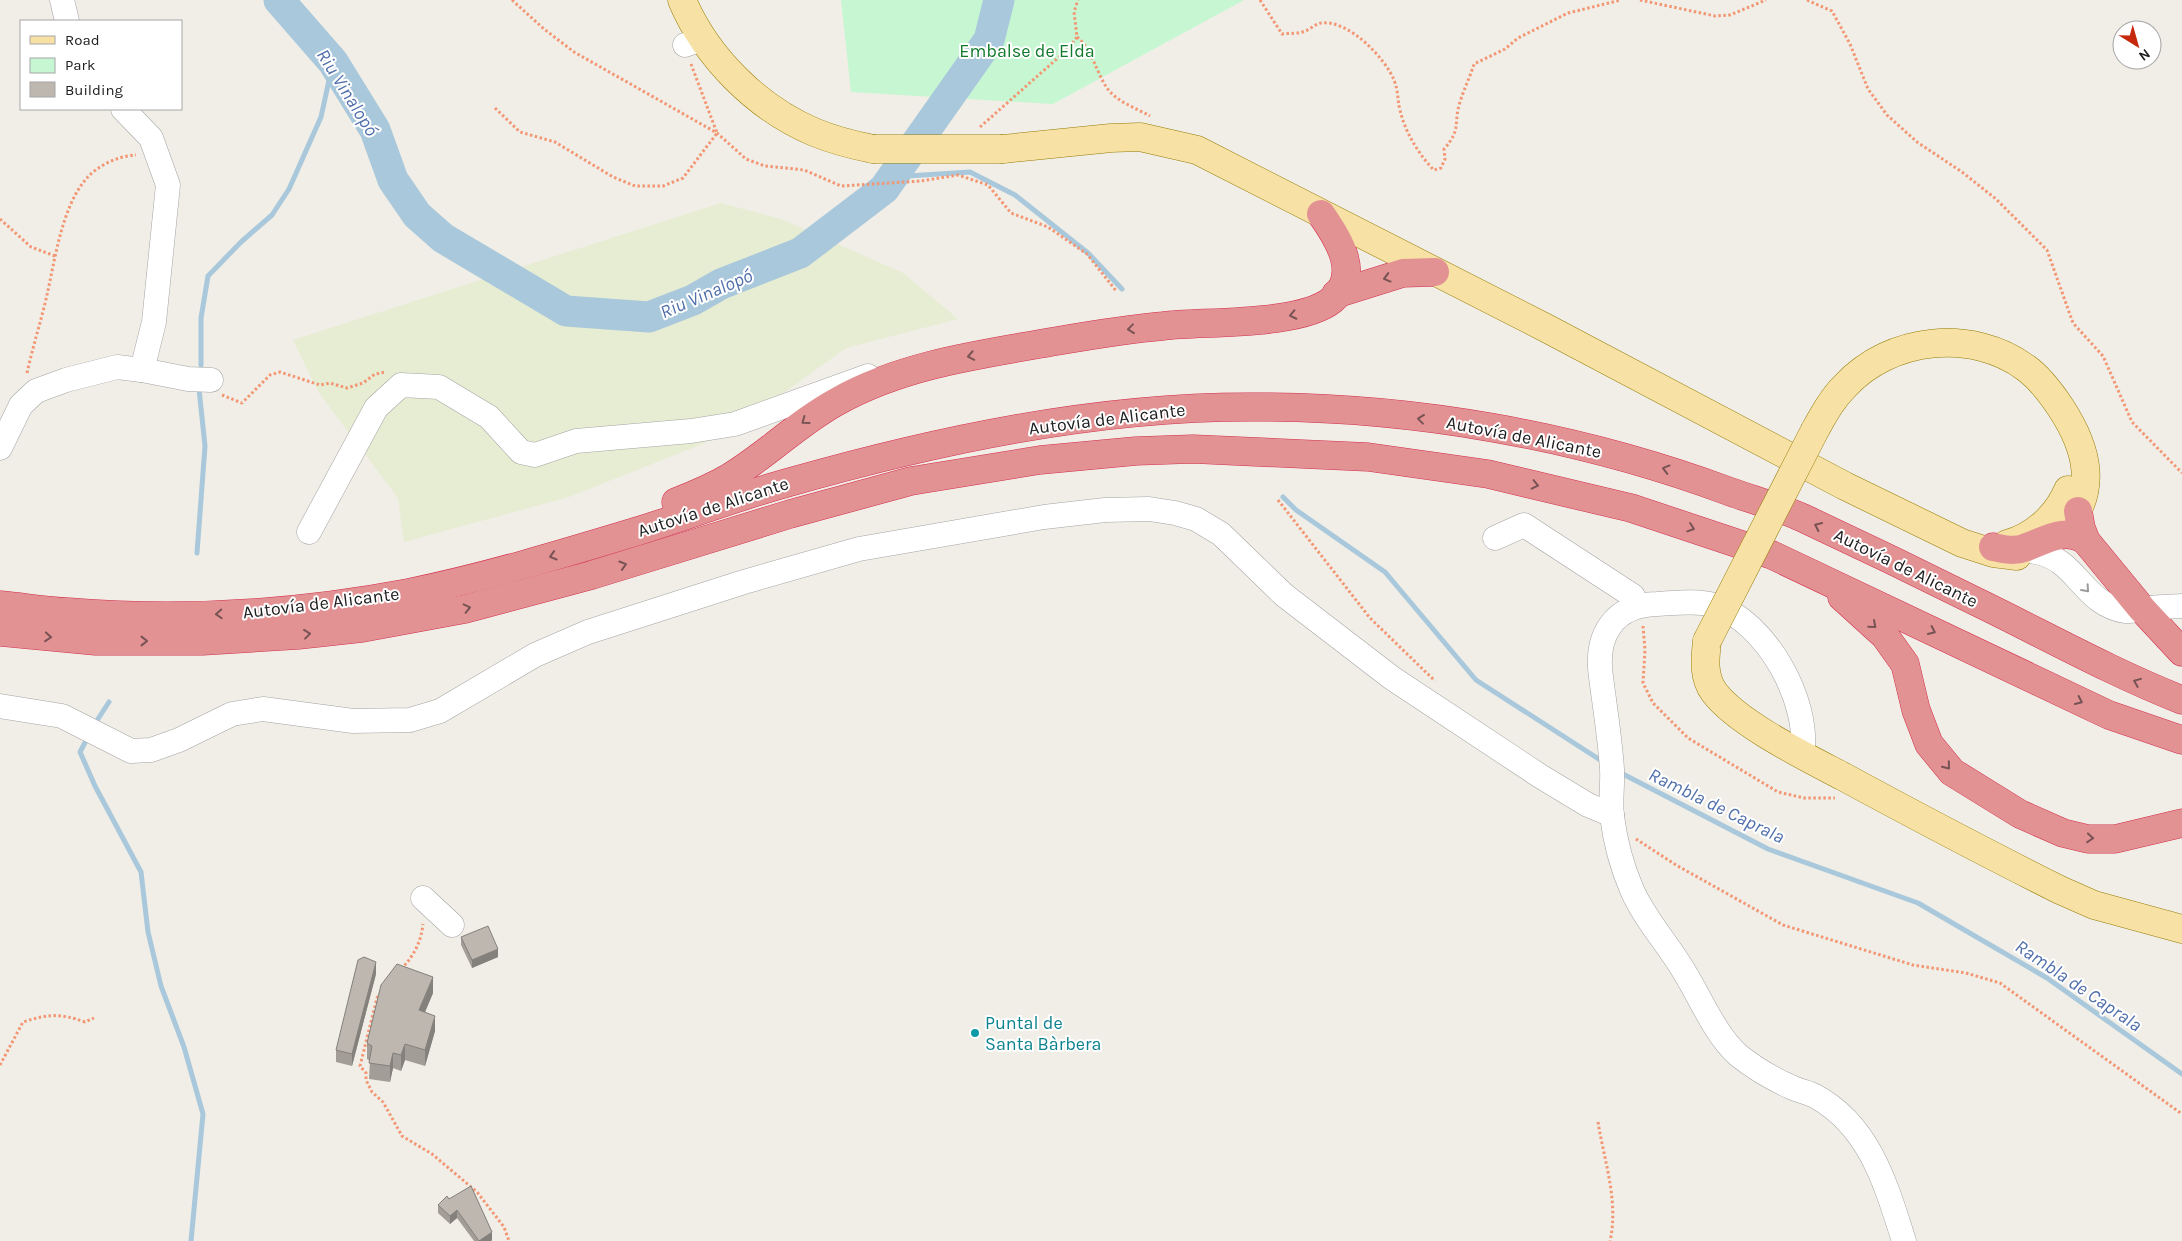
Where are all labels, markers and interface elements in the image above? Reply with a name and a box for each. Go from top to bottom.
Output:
legend [20,20,182,110]
north arrow [2112,20,2162,70]
text: Road [65,31,100,49]
park label: Embalse de Elda [959,40,1095,62]
water label: Riu Vinalopó [312,45,383,141]
text: N [2135,45,2154,65]
text: Park [65,56,95,74]
text: Building [65,81,123,99]
water label: Riu Vinalopó [657,264,757,323]
one-way arrow [1383,272,1392,282]
one-way arrow [1289,309,1297,320]
one-way arrow [1127,323,1135,334]
one-way arrow [967,351,975,361]
street label: Autovía de Alicante [1028,398,1186,440]
street label: Autovía de Alicante [1445,411,1603,463]
one-way arrow [1417,414,1425,425]
one-way arrow [801,415,811,424]
one-way arrow [1662,464,1671,474]
street label: Autovía de Alicante [635,472,791,542]
one-way arrow [1531,479,1539,490]
one-way arrow [1814,521,1823,532]
one-way arrow [1687,522,1695,532]
street label: Autovía de Alicante [1830,524,1982,612]
one-way arrow [549,550,558,561]
one-way arrow [619,561,627,571]
street label: Autovía de Alicante [242,582,400,624]
one-way arrow [2080,584,2089,593]
one-way arrow [462,603,471,614]
one-way arrow [214,608,222,619]
one-way arrow [1868,620,1877,629]
one-way arrow [1927,625,1936,635]
one-way arrow [303,629,311,640]
one-way arrow [44,631,52,642]
one-way arrow [141,636,149,646]
one-way arrow [2133,677,2142,688]
one-way arrow [2074,694,2083,705]
one-way arrow [1942,760,1950,769]
water label: Rambla de Caprala [1645,764,1788,848]
one-way arrow [2087,832,2095,843]
water label: Rambla de Caprala [2011,935,2146,1036]
place label: Puntal de Santa Bàrbera [985,1012,1102,1055]
marker: Puntal de Santa Bàrbera [969,1027,981,1039]

